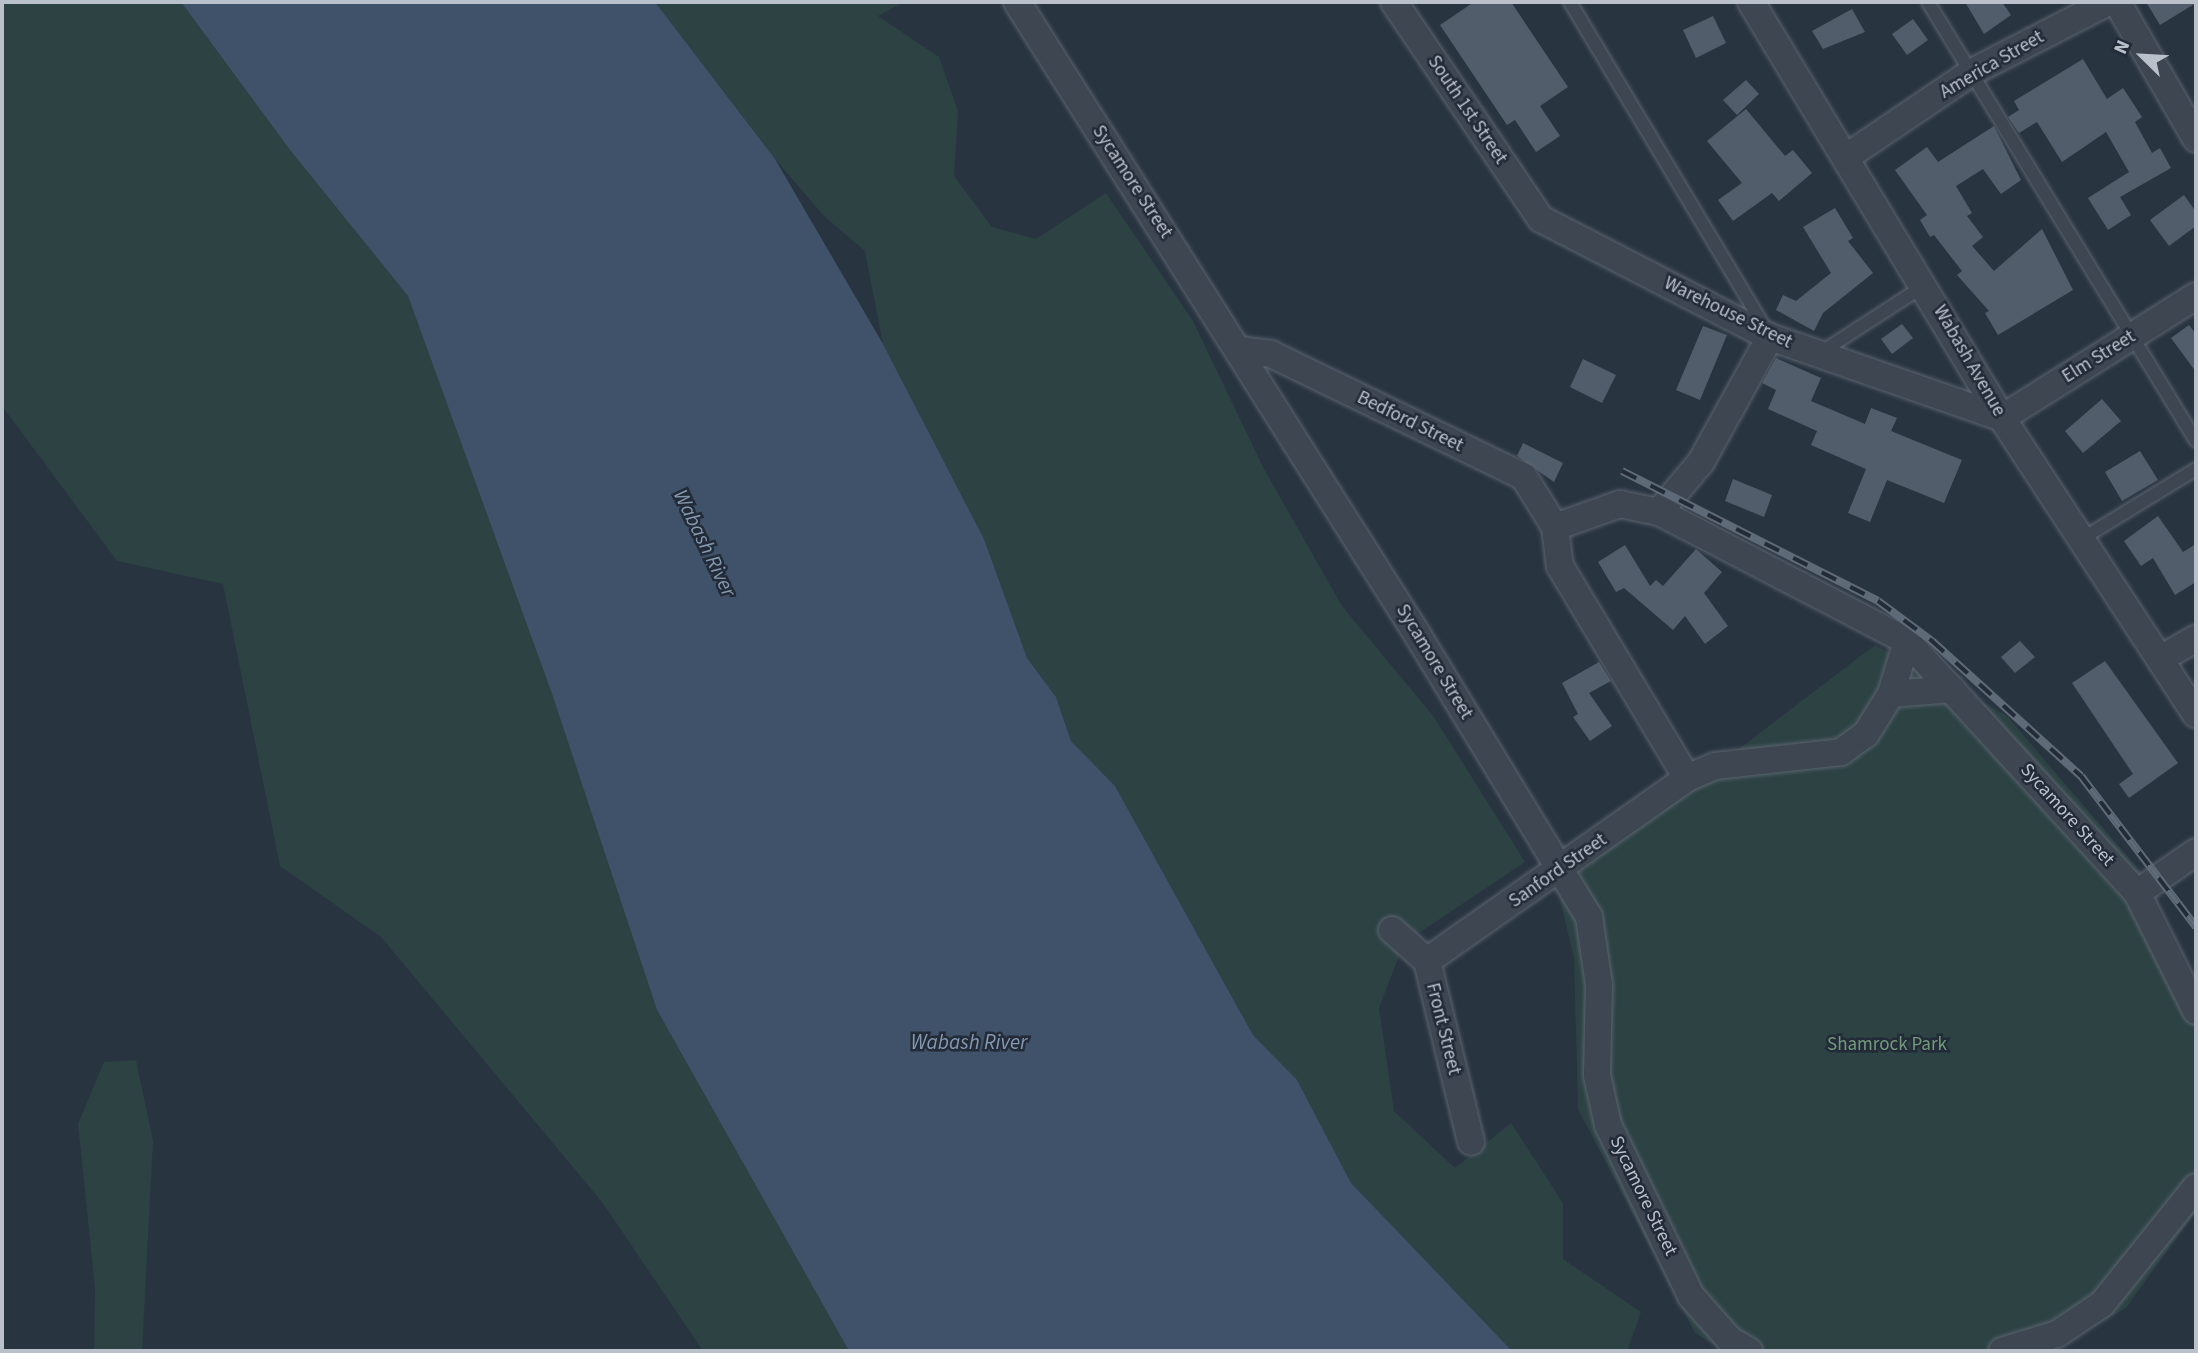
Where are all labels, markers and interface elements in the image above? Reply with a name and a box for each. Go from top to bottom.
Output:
north arrow [2107,21,2177,91]
street label: America Street [1936,26,2048,104]
text: N [2107,36,2137,59]
street label: South 1st Street [1422,51,1512,169]
street label: Sycamore Street [1087,121,1177,243]
street label: Warehouse Street [1660,272,1796,354]
street label: Wabash Avenue [1928,301,2010,421]
street label: Elm Street [2058,326,2140,388]
street label: Bedford Street [1353,387,1467,457]
water label: Wabash River [668,485,742,601]
street label: Sycamore Street [1391,600,1477,724]
street label: Sycamore Street [2015,759,2119,871]
street label: Sanford Street [1505,829,1611,913]
street label: Front Street [1421,981,1465,1077]
water label: Wabash River [911,1029,1027,1055]
park label: Shamrock Park [1827,1034,1947,1056]
street label: Sycamore Street [1604,1132,1682,1260]

